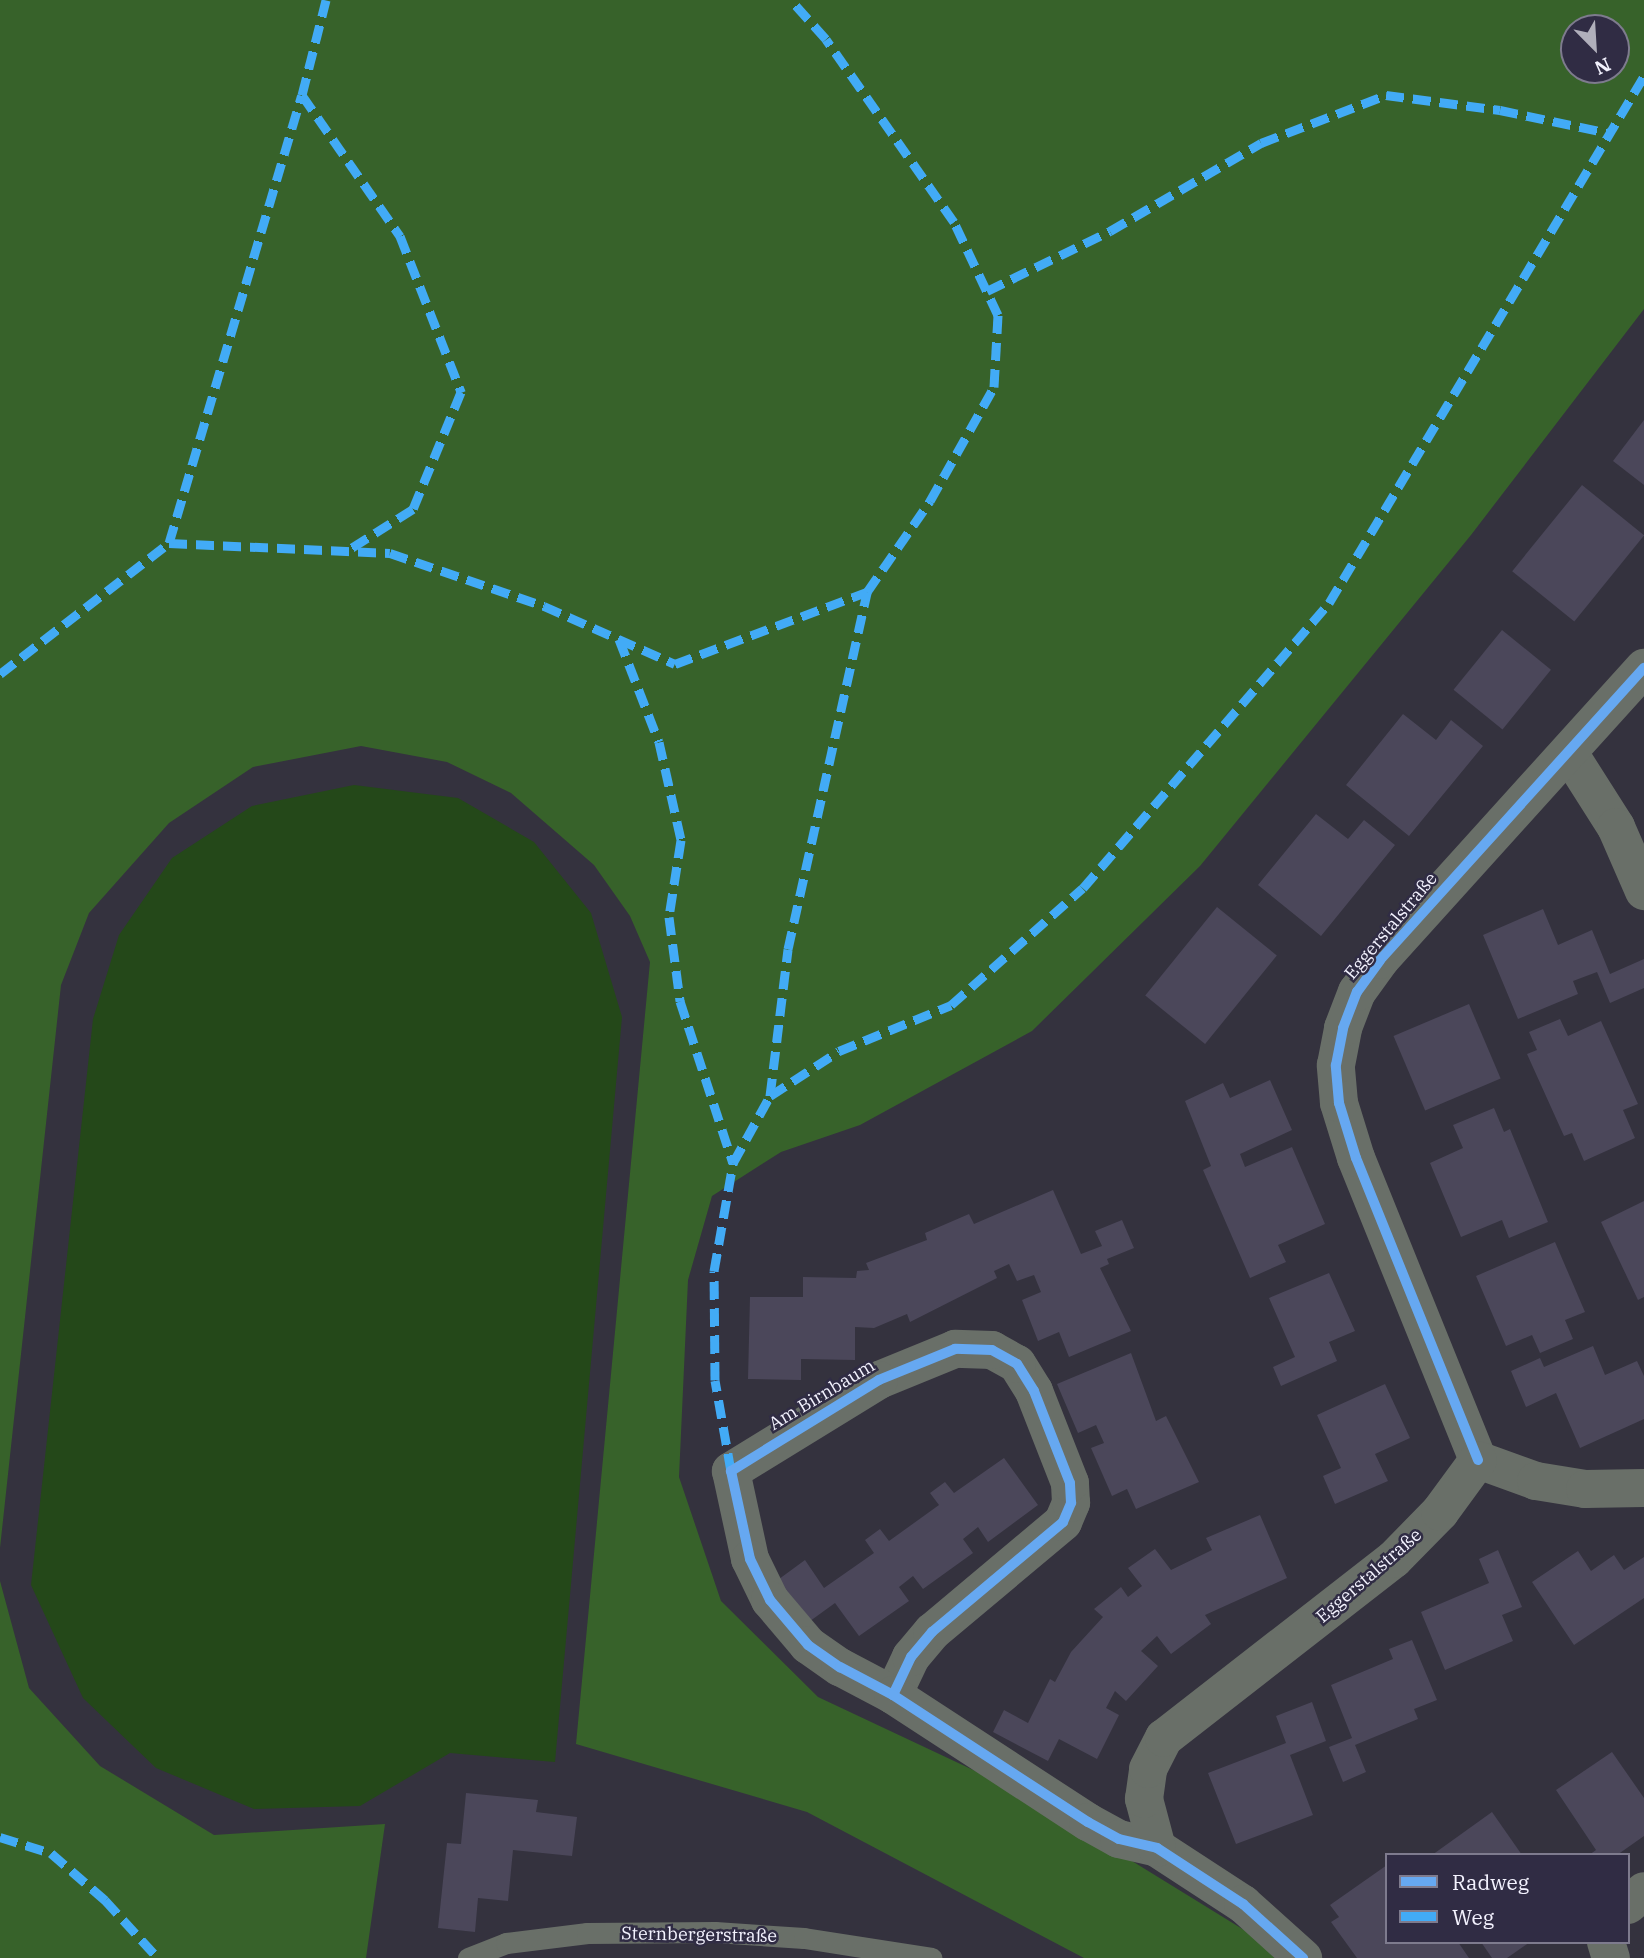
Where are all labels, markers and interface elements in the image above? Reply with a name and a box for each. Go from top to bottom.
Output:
north arrow [1560,14,1630,84]
text: N [1591,52,1614,80]
street label: Eggerstalstraße [1340,868,1442,984]
street label: Am Birnbaum [765,1355,879,1435]
street label: Eggerstalstraße [1312,1524,1426,1628]
legend [1385,1853,1630,1944]
text: Radweg [1452,1868,1529,1896]
text: Weg [1452,1903,1494,1931]
street label: Sternbergerstraße [621,1923,777,1947]

